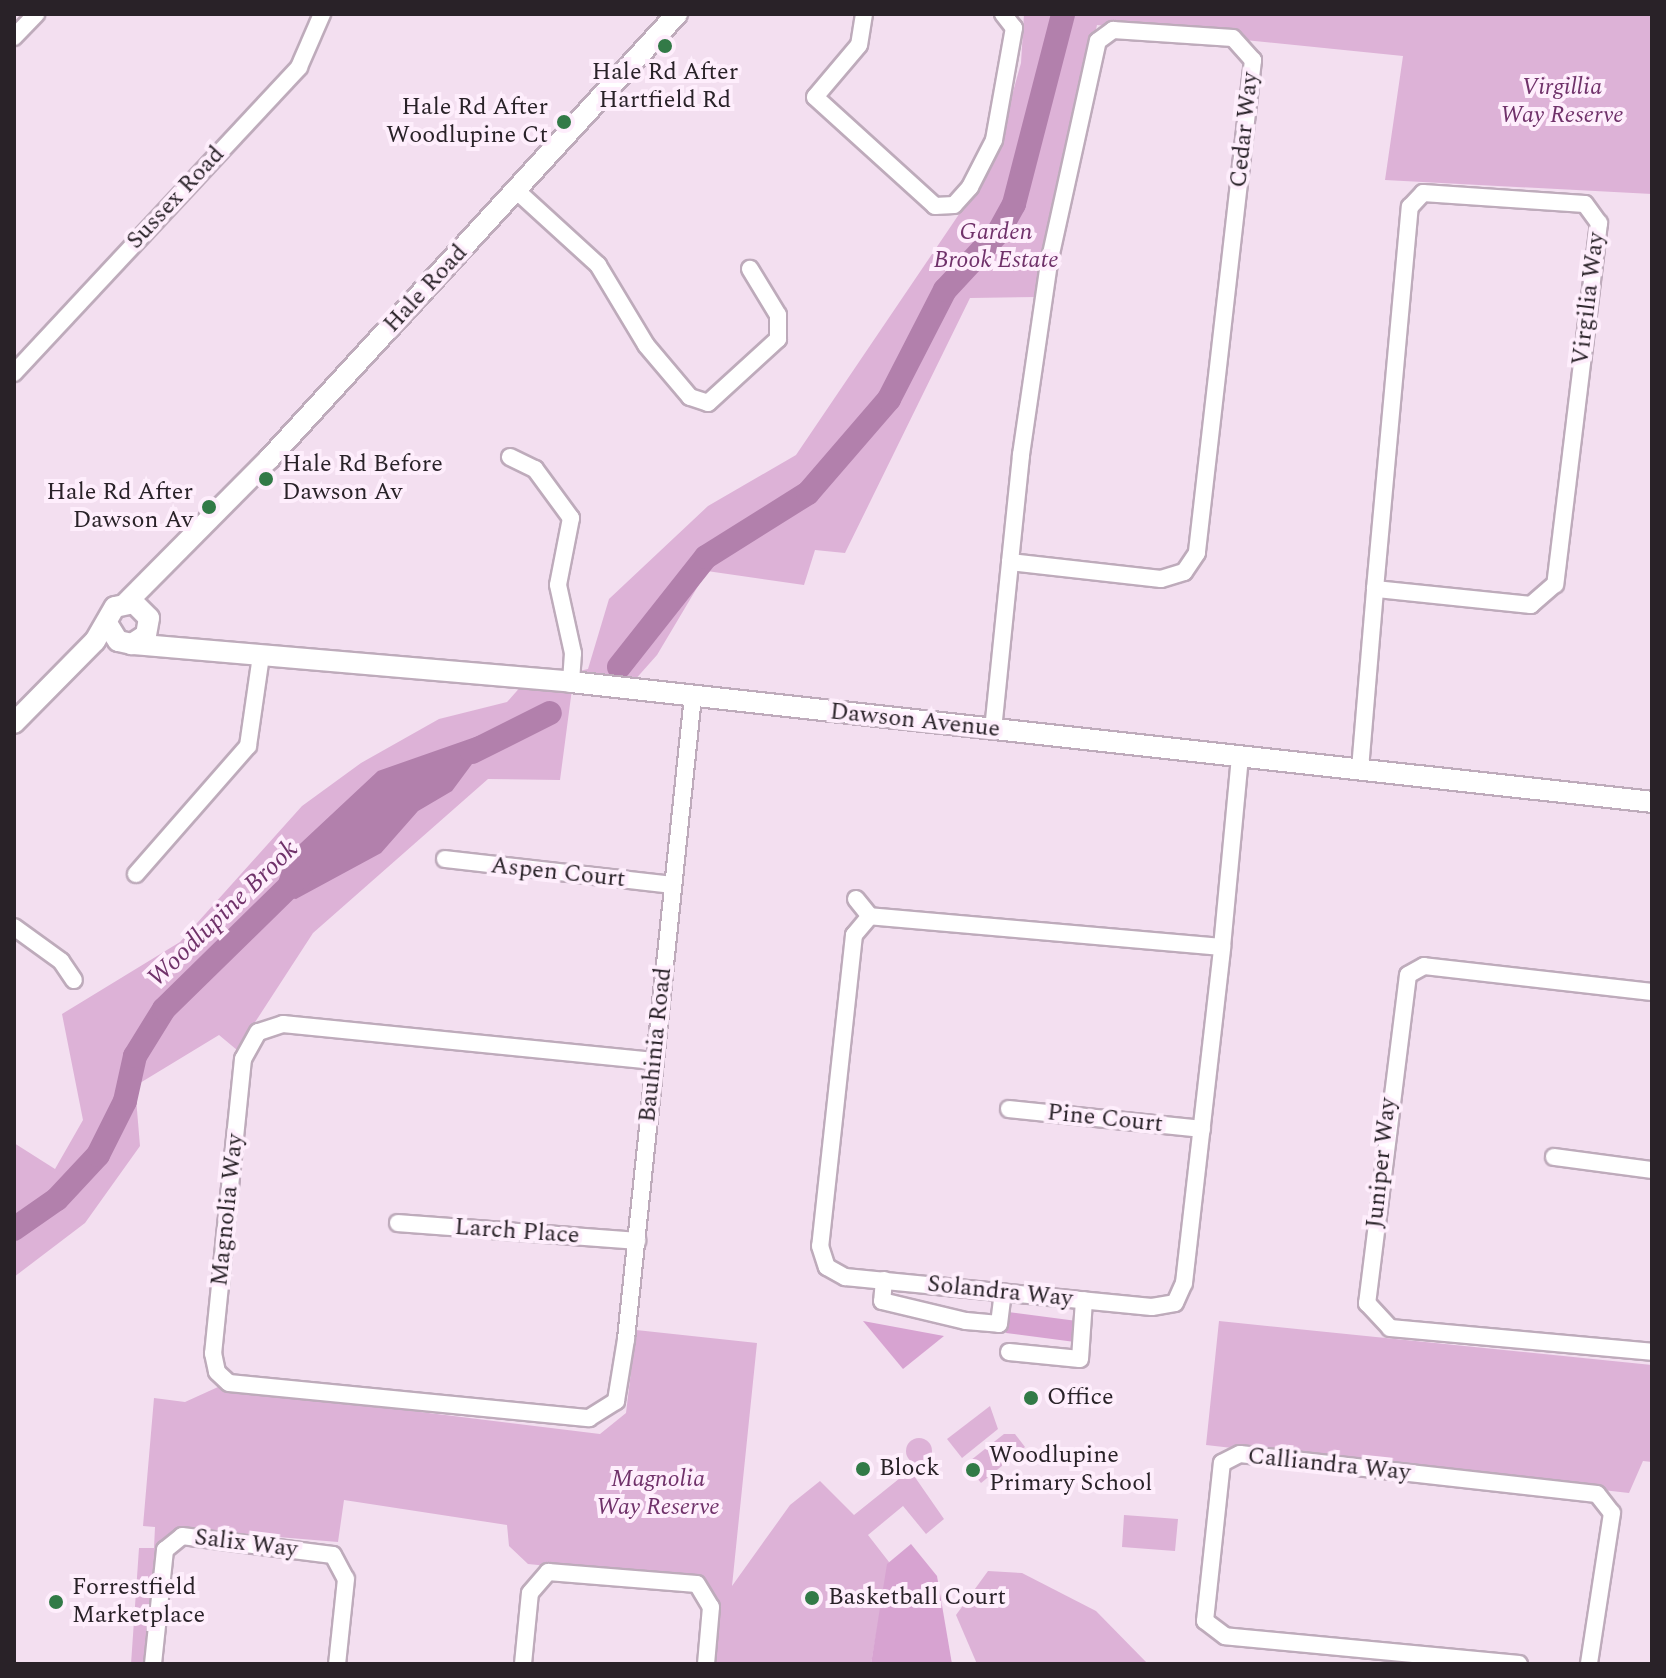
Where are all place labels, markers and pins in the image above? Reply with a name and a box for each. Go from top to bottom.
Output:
marker: Hale Rd After Hartfield Rd [656,37,674,55]
place label: Hale Rd After Hartfield Rd [592,59,738,115]
place label: Hale Rd After Woodlupine Ct [386,94,548,150]
marker: Hale Rd After Woodlupine Ct [555,113,573,131]
place label: Hale Rd Before Dawson Av [282,451,443,507]
marker: Hale Rd Before Dawson Av [257,470,275,488]
place label: Hale Rd After Dawson Av [47,479,193,535]
marker: Hale Rd After Dawson Av [200,498,218,516]
place label: Office [1047,1384,1114,1412]
marker: Office [1022,1389,1040,1407]
place label: Woodlupine Primary School [989,1442,1152,1498]
place label: Block [879,1455,940,1483]
marker: Block [854,1460,872,1478]
marker: Woodlupine Primary School [964,1461,982,1479]
place label: Forrestfield Marketplace [72,1574,205,1630]
place label: Basketball Court [828,1584,1006,1612]
marker: Basketball Court [803,1589,821,1607]
marker: Forrestfield Marketplace [47,1593,65,1611]

